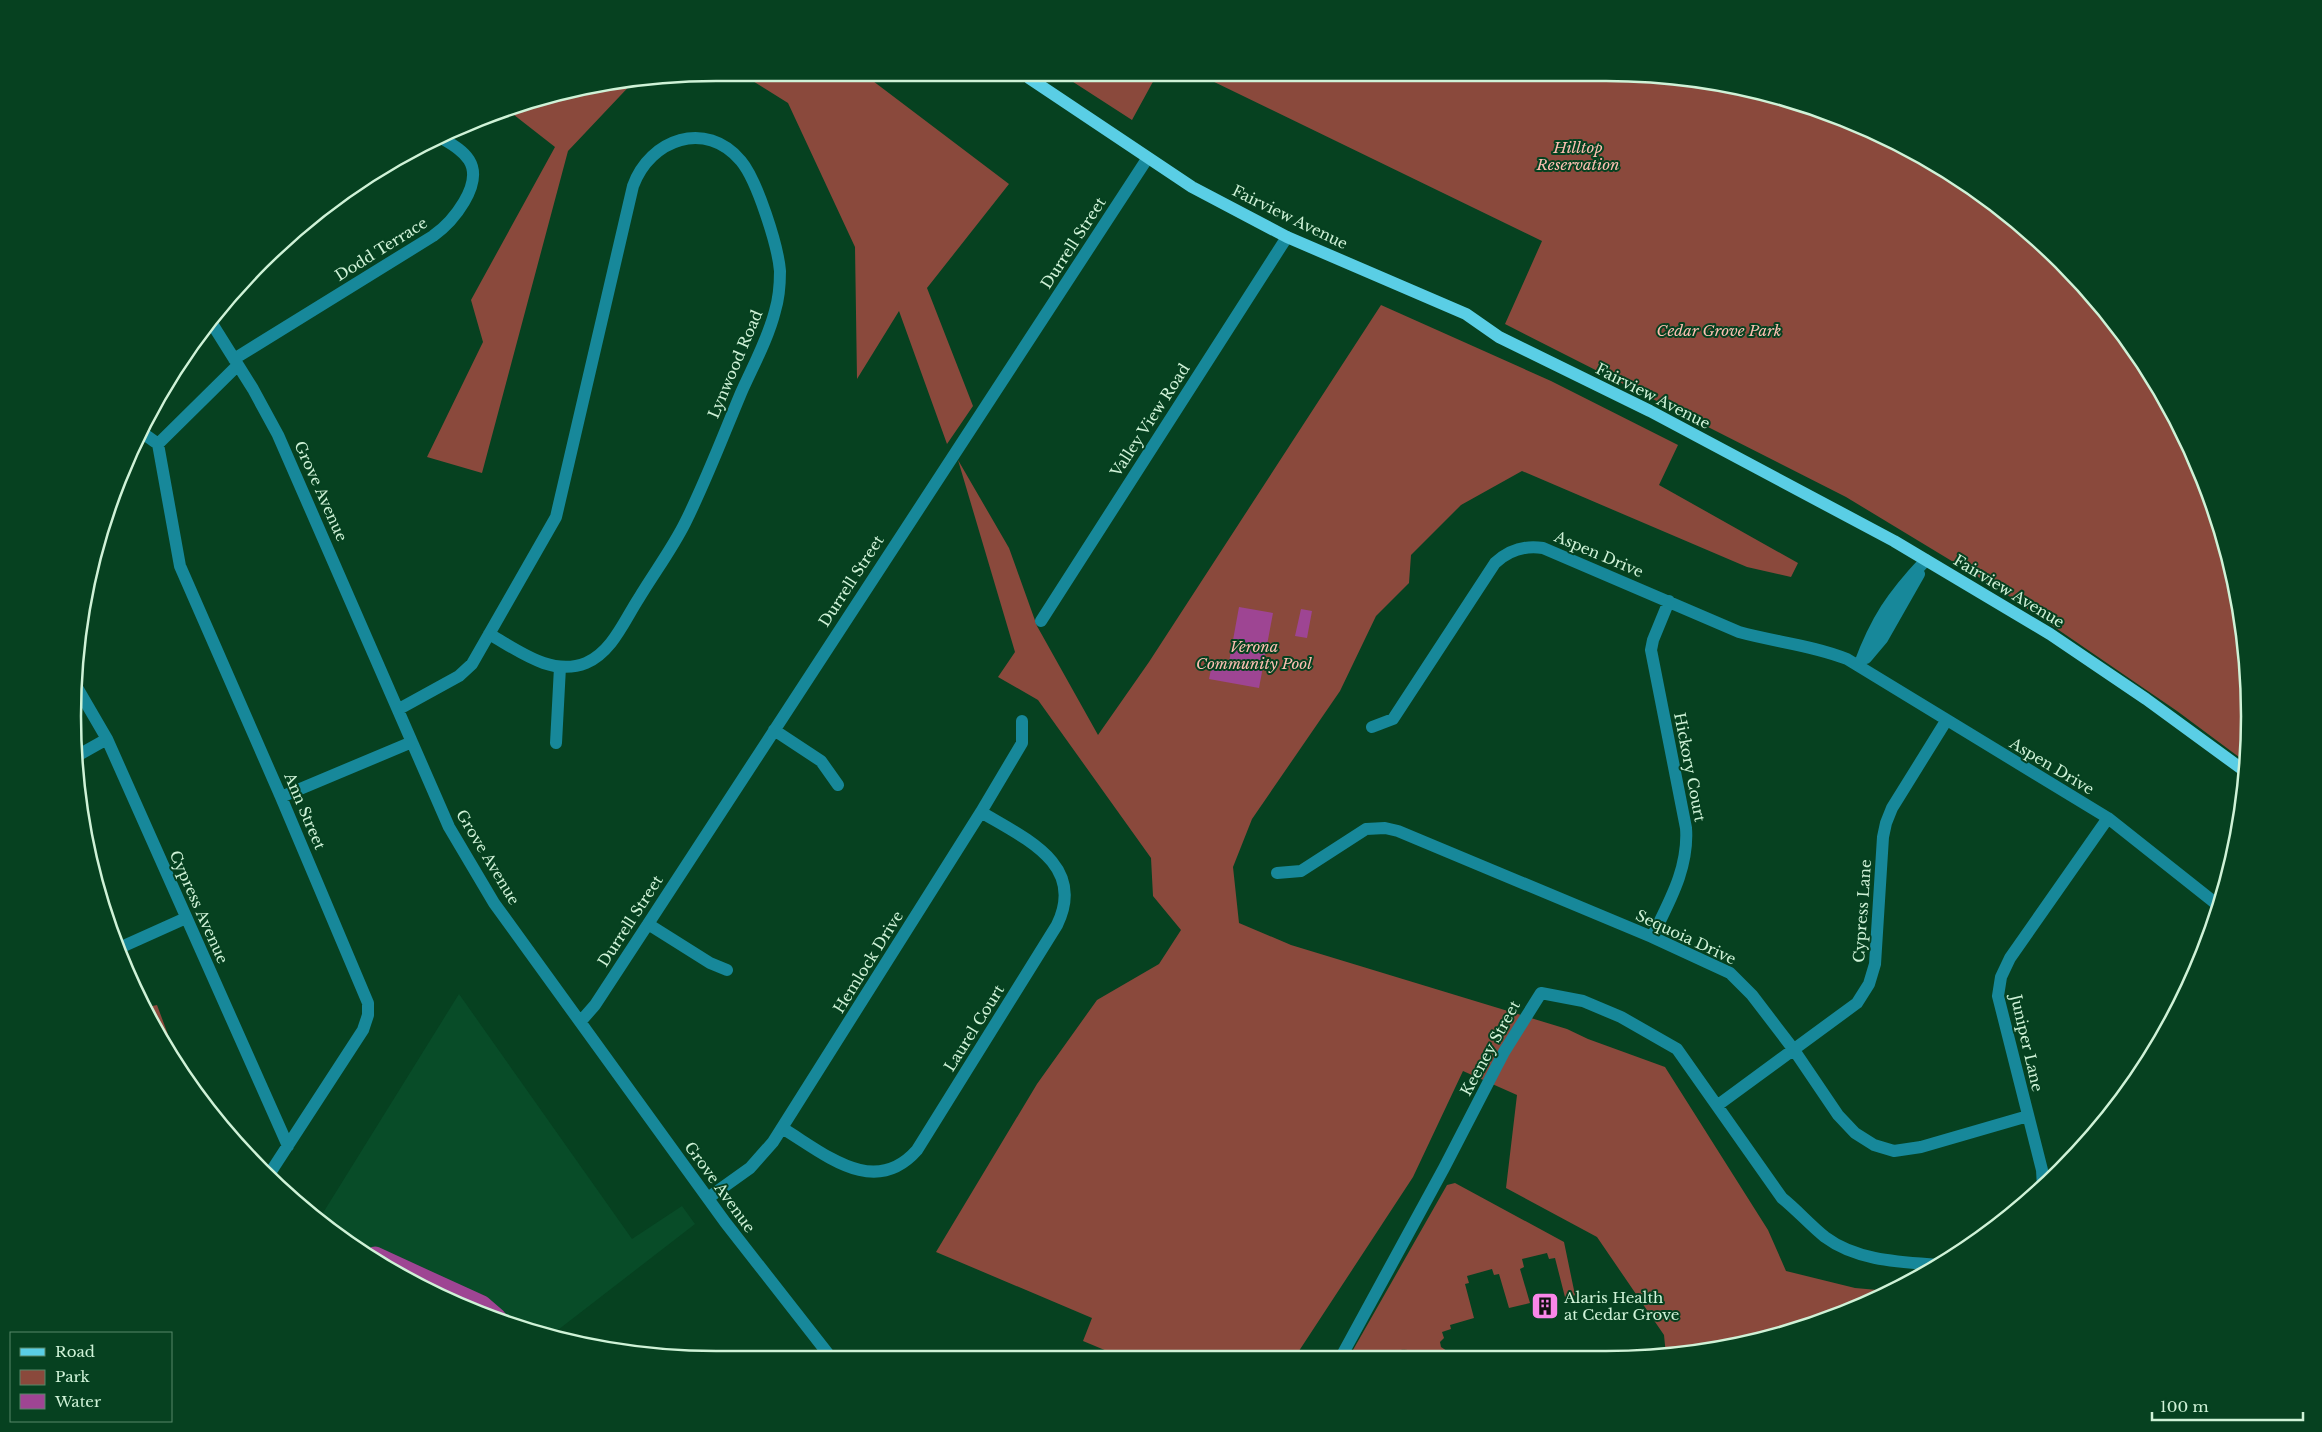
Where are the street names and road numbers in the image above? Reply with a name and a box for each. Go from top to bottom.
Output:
street label: Fairview Avenue [1229,181,1351,253]
street label: Durrell Street [1036,193,1110,292]
street label: Dodd Terrace [331,213,431,285]
street label: Lynwood Road [704,307,766,421]
street label: Fairview Avenue [1593,359,1713,433]
street label: Valley View Road [1106,360,1194,481]
street label: Grove Avenue [290,438,352,544]
street label: Aspen Drive [1551,526,1646,581]
street label: Durrell Street [814,531,888,630]
street label: Fairview Avenue [1950,550,2068,632]
street label: Hickory Court [1670,711,1710,824]
street label: Aspen Drive [2006,733,2097,799]
street label: Ann Street [280,769,330,853]
street label: Grove Avenue [452,806,524,908]
street label: Cypress Avenue [166,847,232,967]
street label: Cypress Lane [1849,859,1875,963]
street label: Durrell Street [593,871,667,970]
street label: Sequoia Drive [1633,905,1739,969]
street label: Hemlock Drive [829,907,907,1017]
street label: Laurel Court [940,981,1008,1075]
street label: Juniper Lane [2006,991,2047,1093]
street label: Keeney Street [1456,997,1524,1099]
street label: Grove Avenue [681,1138,759,1236]

